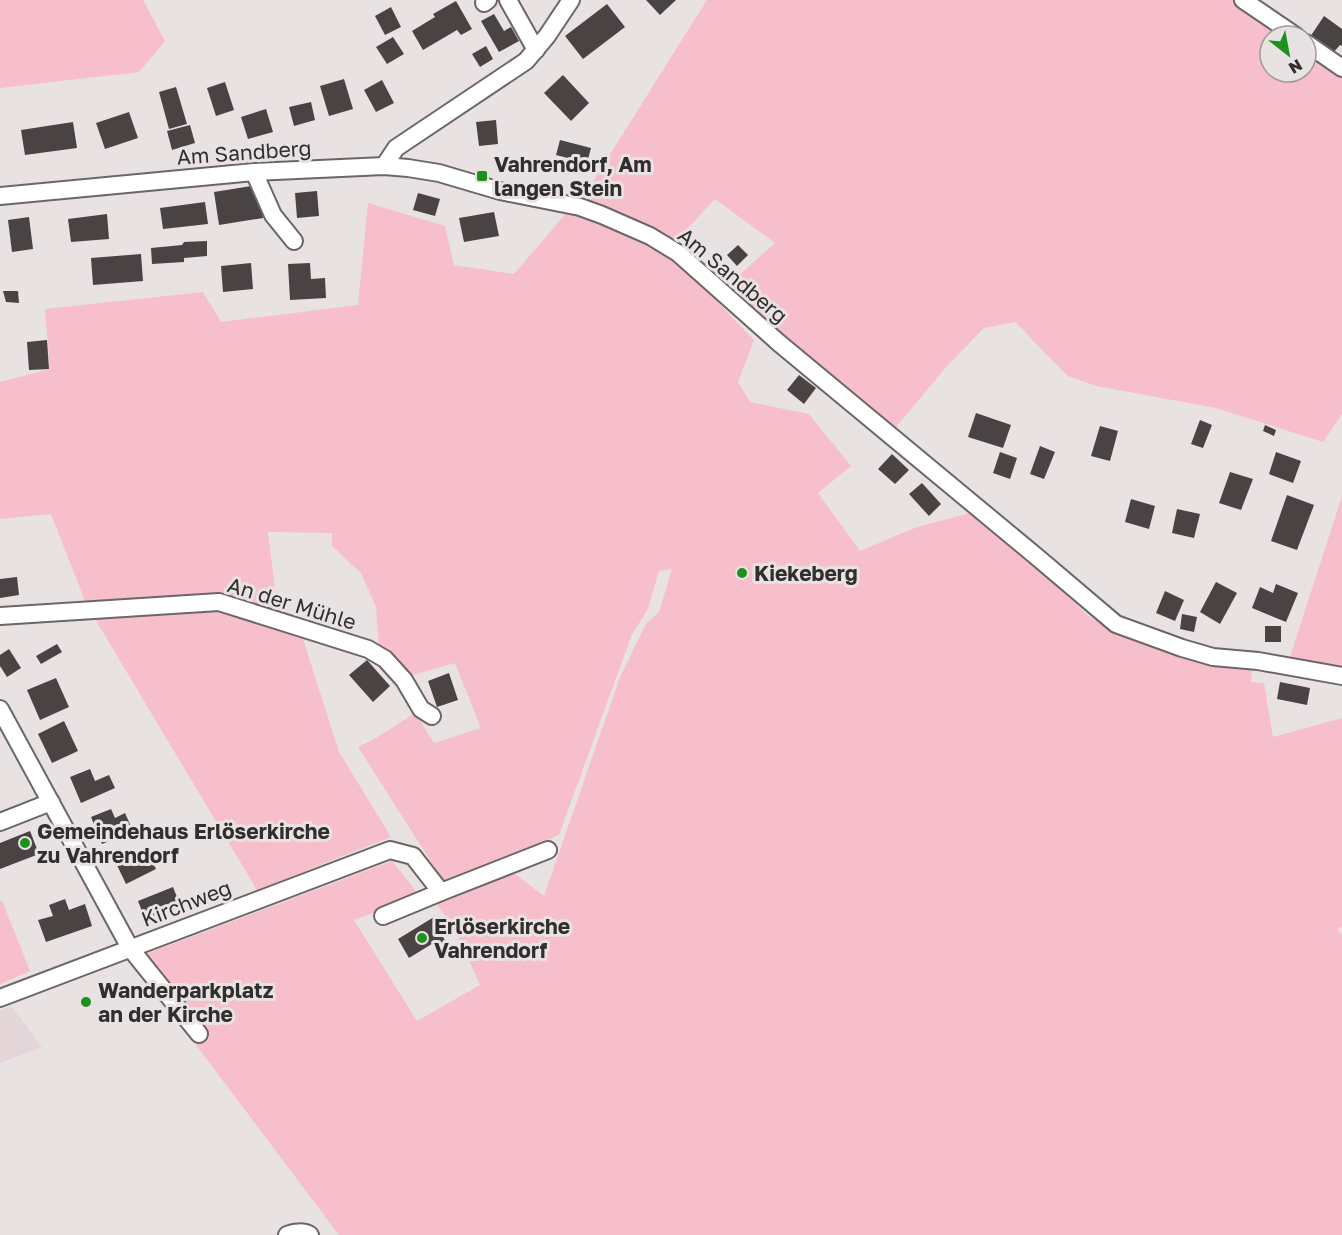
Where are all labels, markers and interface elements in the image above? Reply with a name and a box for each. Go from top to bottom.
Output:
north arrow [1258,24,1318,84]
text: N [1285,55,1306,79]
street label: Am Sandberg [176,134,312,170]
place label: Vahrendorf, Am langen Stein [494,151,652,201]
marker: Vahrendorf, Am langen Stein [475,169,489,183]
street label: Am Sandberg [673,222,793,328]
place label: Kiekeberg [754,560,858,586]
marker: Kiekeberg [735,566,749,580]
street label: An der Mühle [225,571,359,635]
place label: Gemeindehaus Erlöserkirche zu Vahrendorf [37,818,330,868]
marker: Gemeindehaus Erlöserkirche zu Vahrendorf [18,836,32,850]
street label: Kirchweg [137,874,235,932]
place label: Erlöserkirche Vahrendorf [434,913,570,963]
marker: Erlöserkirche Vahrendorf [415,931,429,945]
place label: Wanderparkplatz an der Kirche [98,977,274,1027]
marker: Wanderparkplatz an der Kirche [79,995,93,1009]

